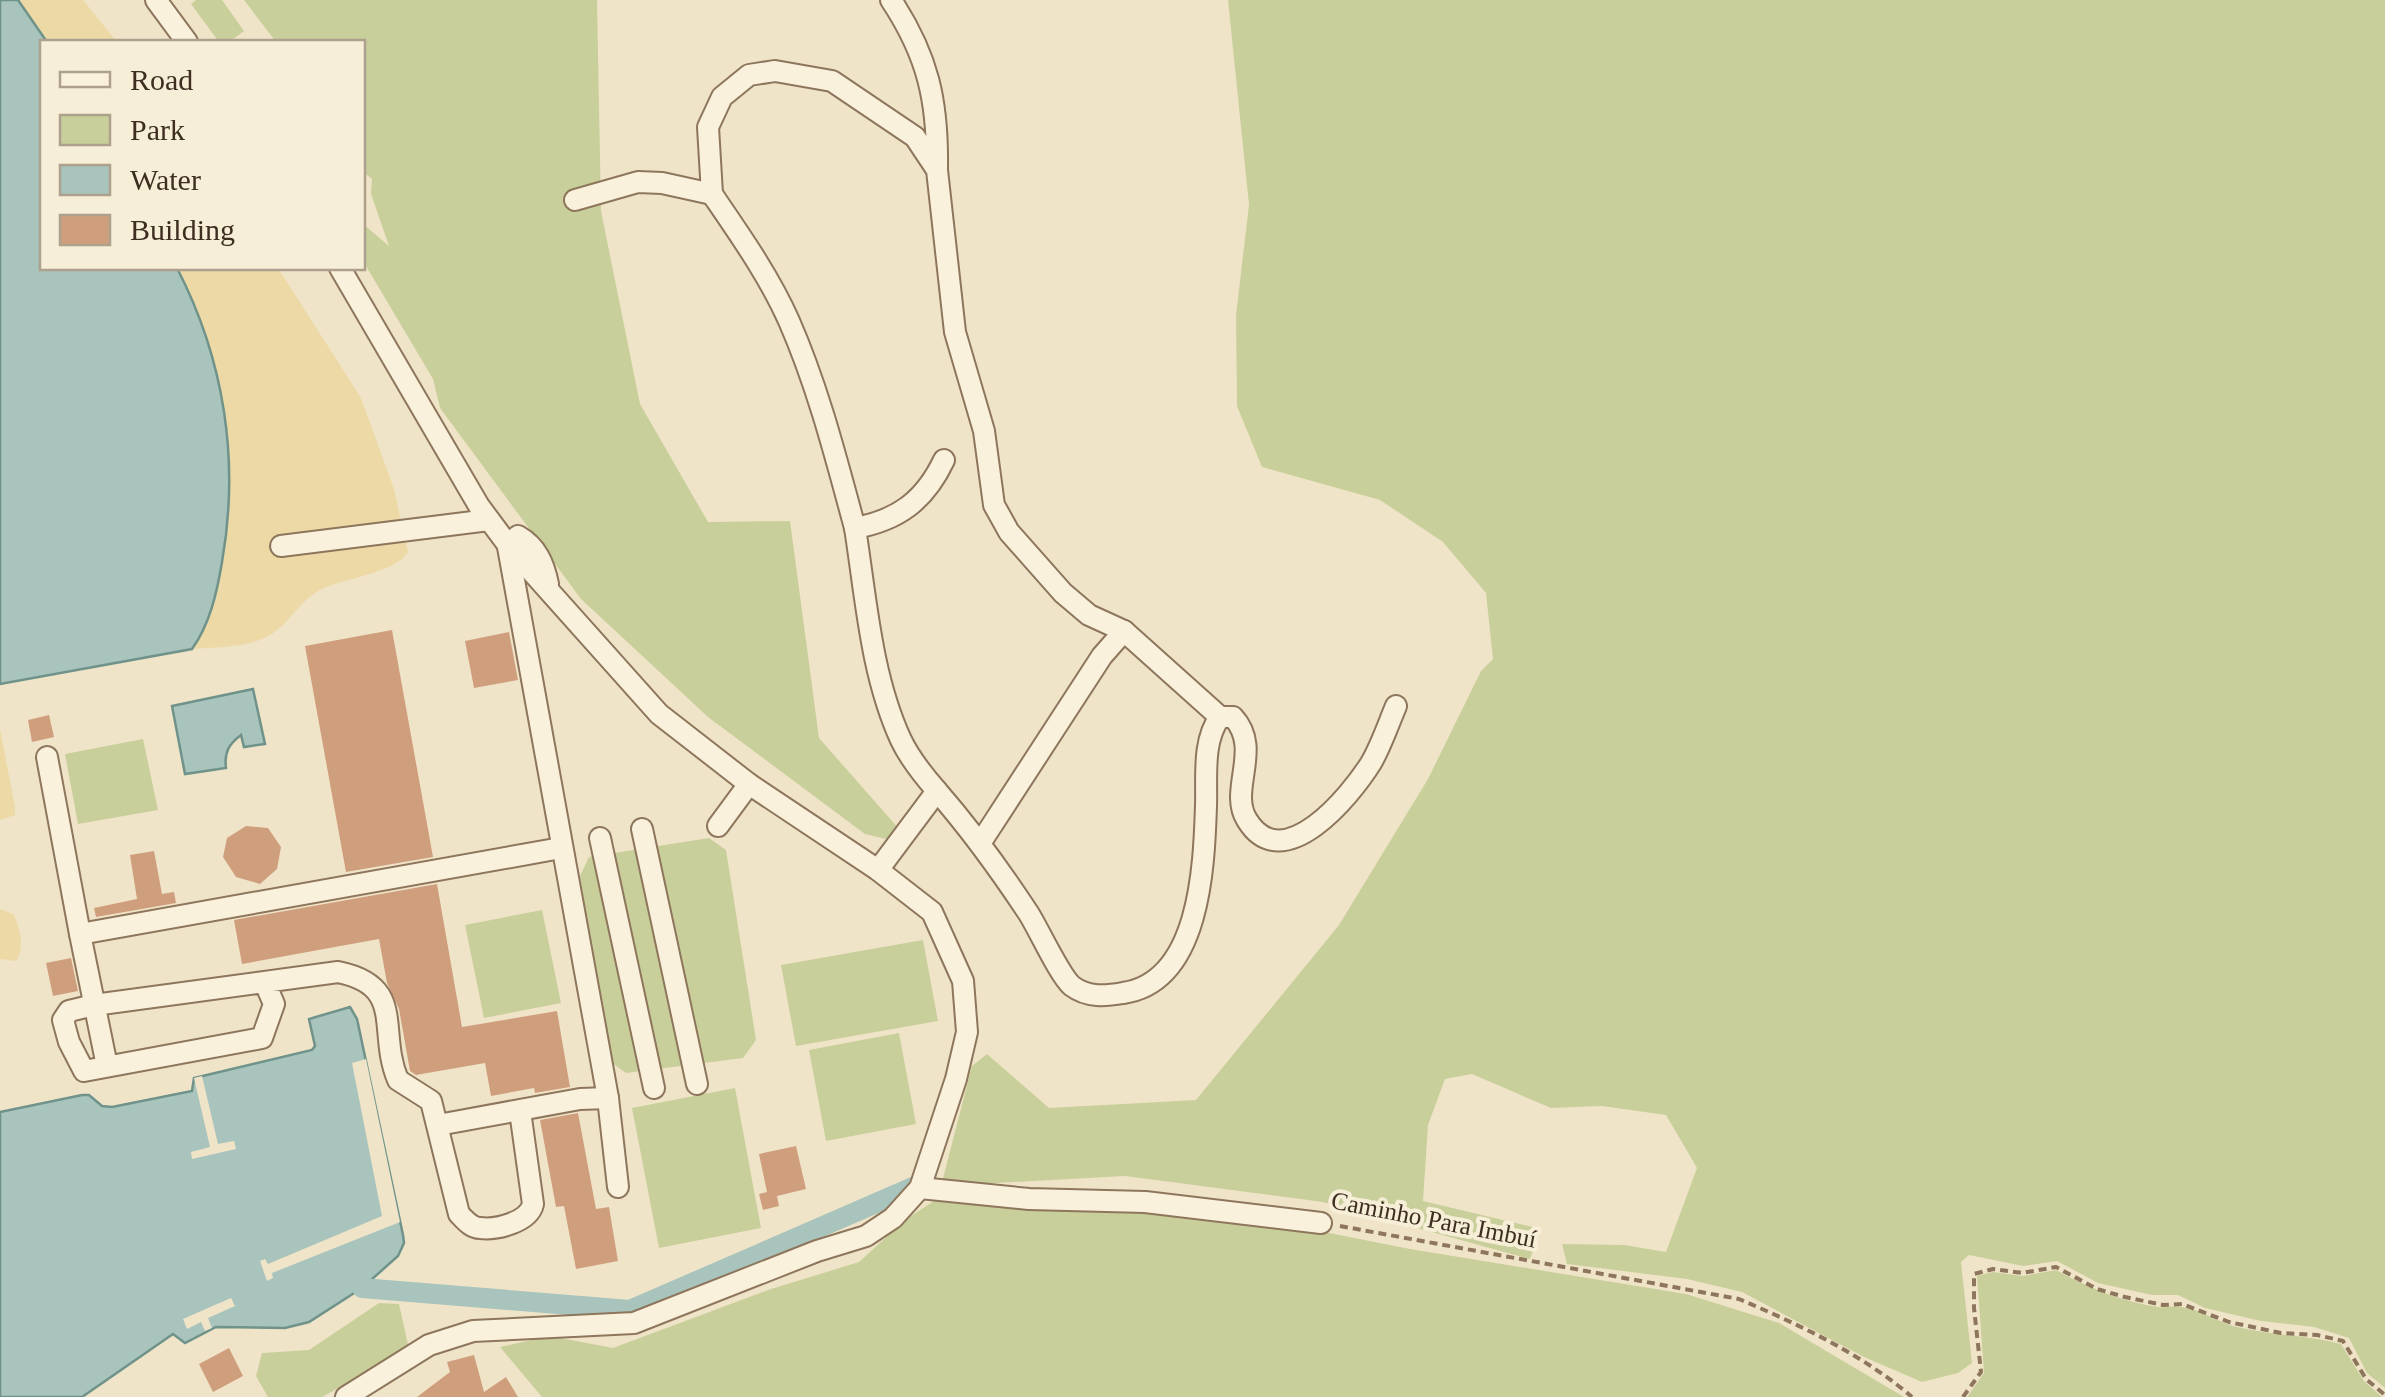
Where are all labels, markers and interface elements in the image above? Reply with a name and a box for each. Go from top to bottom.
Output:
legend [40,40,365,270]
text: Road [130,63,193,96]
text: Park [130,113,185,146]
text: Water [130,163,201,196]
text: Building [130,213,235,246]
street label: Caminho Para Imbuí [1329,1186,1539,1253]

